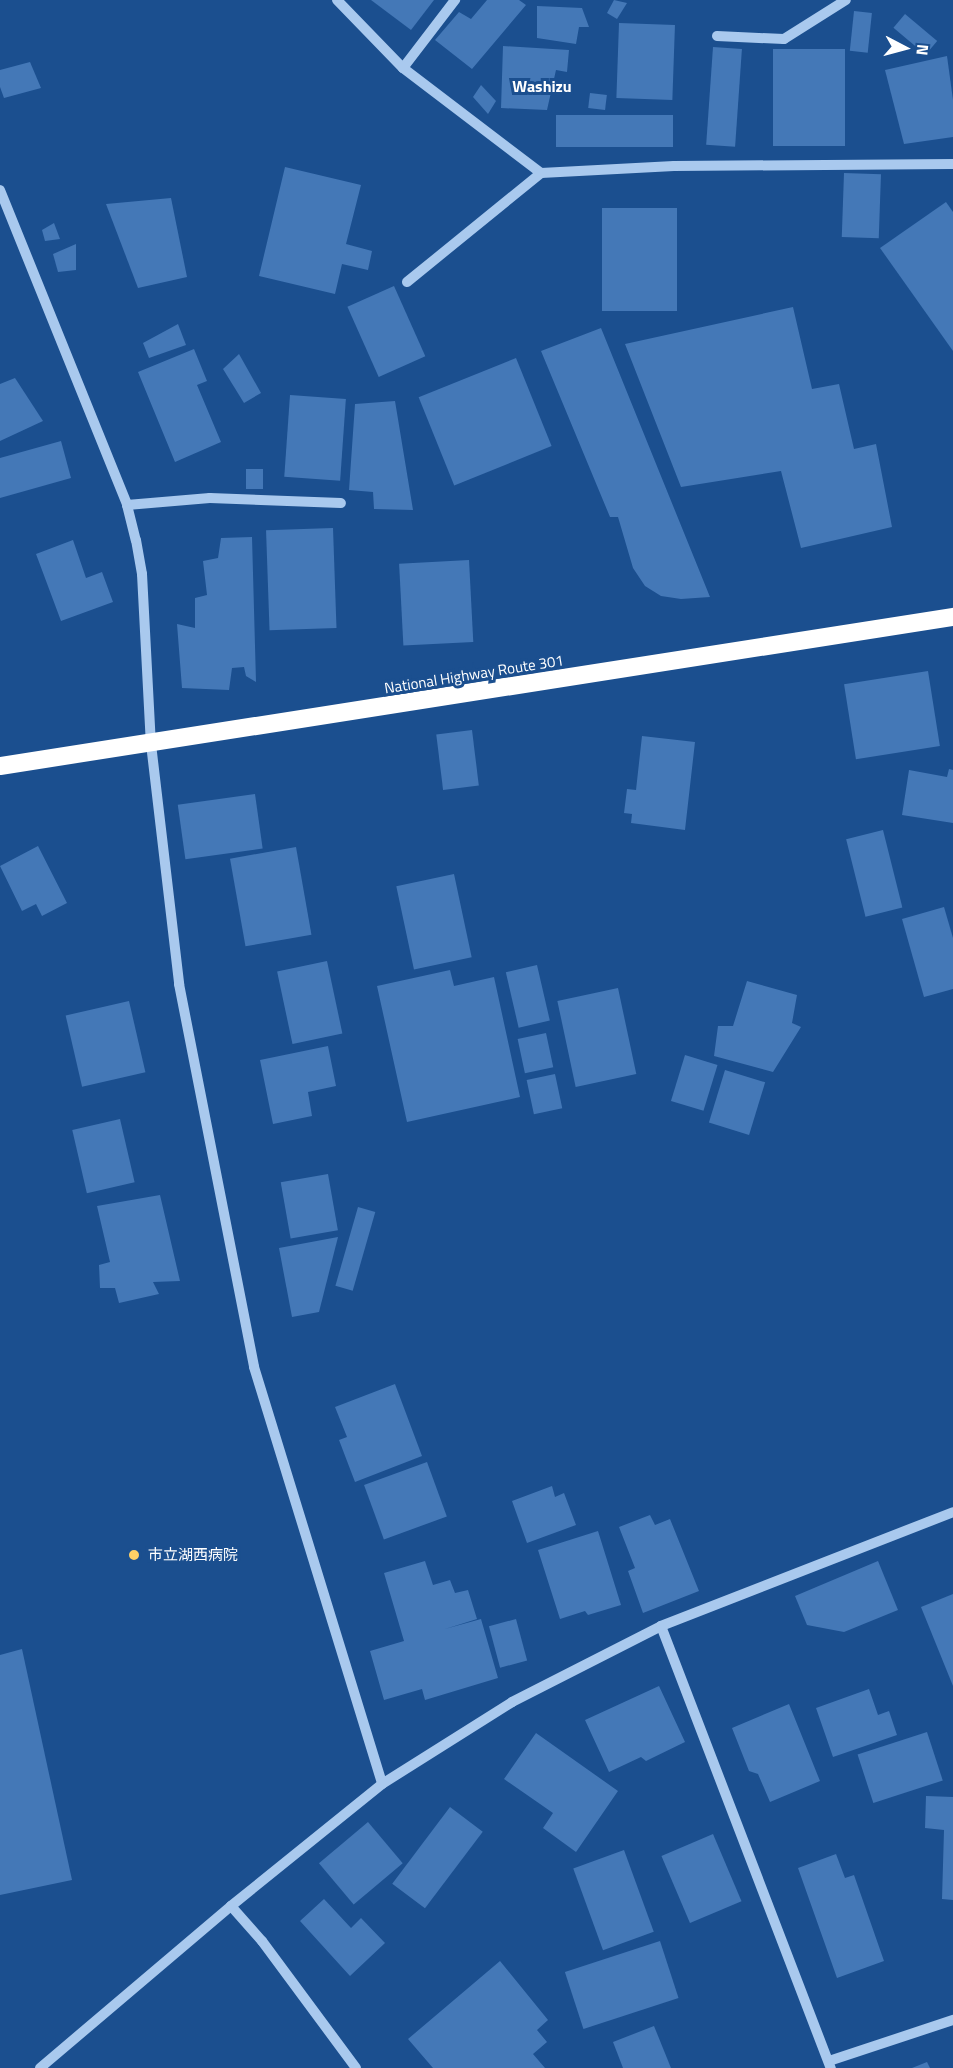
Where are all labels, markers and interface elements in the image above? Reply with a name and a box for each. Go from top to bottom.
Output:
north arrow [875,18,935,78]
text: N [910,43,935,57]
district label: Washizu [512,76,572,96]
street label: National Highway Route 301 [383,651,565,697]
marker: 市立湖西病院 [125,1546,143,1564]
place label: 市立湖西病院 [148,1546,238,1564]

